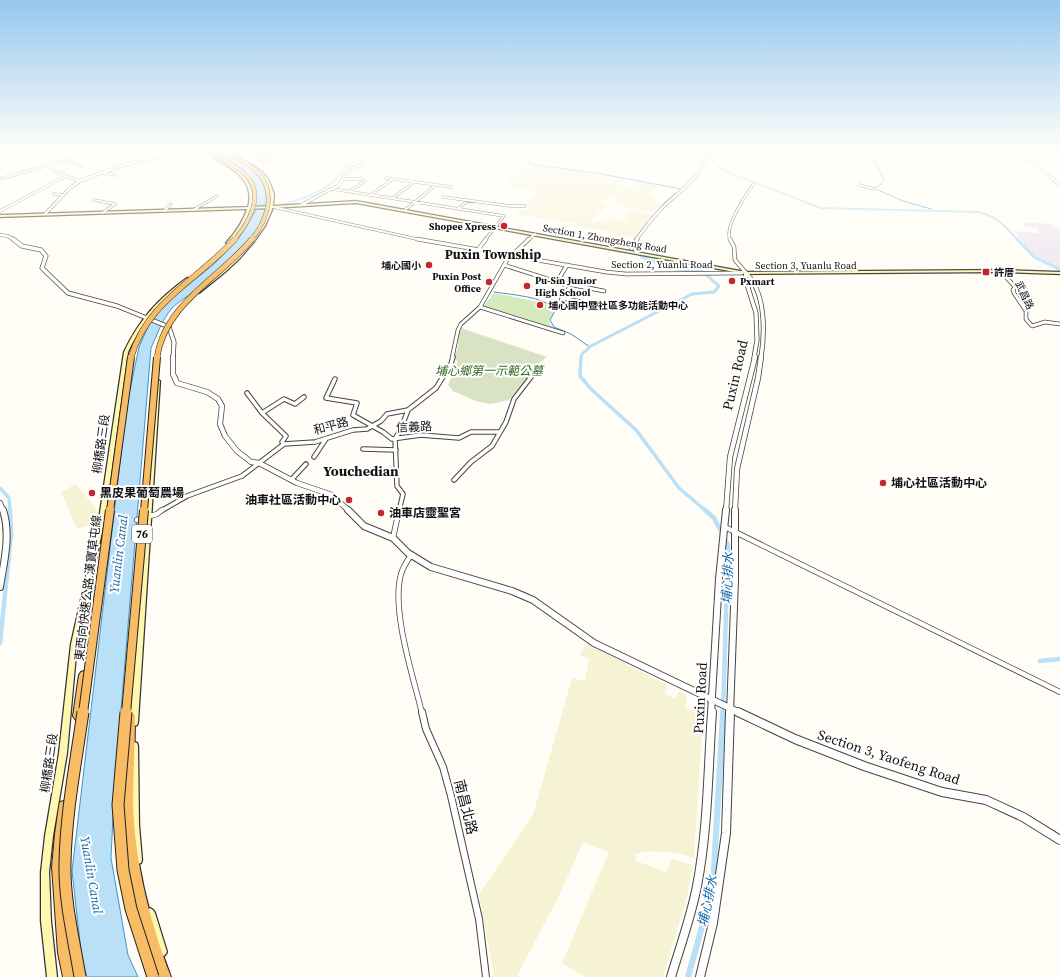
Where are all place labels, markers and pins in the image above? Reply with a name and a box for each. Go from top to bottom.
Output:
place label: Shopee Xpress [429,220,496,233]
marker: Shopee Xpress [499,221,509,231]
place label: 埔心國小 [381,259,422,272]
marker: 埔心國小 [424,260,434,270]
place label: 許厝 [994,266,1014,279]
marker: 許厝 [981,267,991,277]
place label: Puxin Post Office [432,270,481,295]
place label: Pu-Sin Junior High School [535,274,597,299]
place label: Pxmart [740,275,775,288]
marker: Pxmart [727,276,737,286]
marker: Puxin Post Office [484,277,494,287]
marker: Pu-Sin Junior High School [522,281,532,291]
place label: 埔心國中暨社區多功能活動中心 [548,299,688,312]
marker: 埔心國中暨社區多功能活動中心 [535,300,545,310]
place label: 埔心社區活動中心 [891,475,987,491]
marker: 埔心社區活動中心 [878,478,888,488]
place label: 黑皮果葡萄農場 [100,485,184,501]
marker: 黑皮果葡萄農場 [87,488,97,498]
place label: 油車社區活動中心 [245,492,341,508]
marker: 油車社區活動中心 [344,495,354,505]
place label: 油車店靈聖宮 [389,505,461,521]
marker: 油車店靈聖宮 [376,508,386,518]

